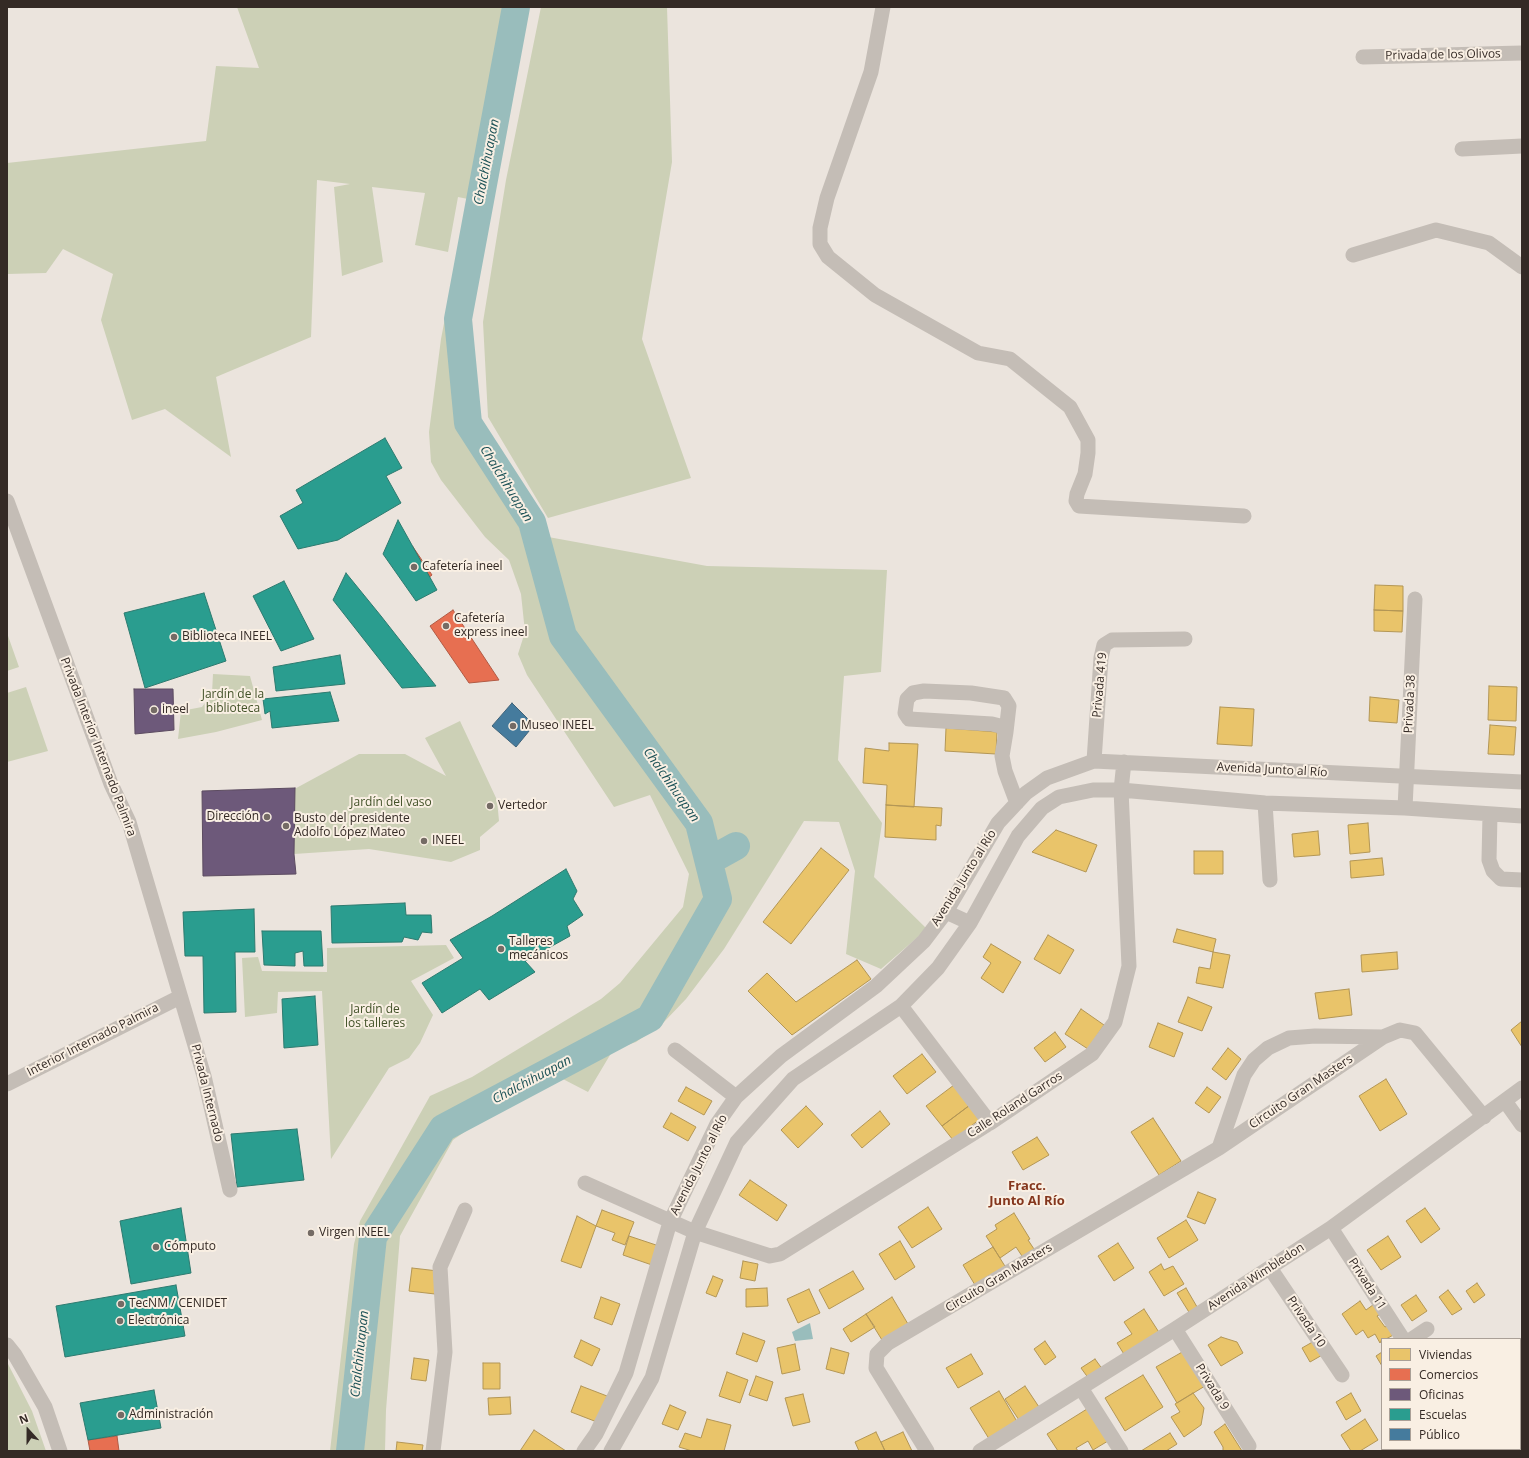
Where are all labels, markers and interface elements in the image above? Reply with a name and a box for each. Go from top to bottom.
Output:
street label: Privada de los Olivos [1385,47,1501,63]
water label: Chalchihuapan [471,118,503,206]
water label: Chalchihuapan [476,443,536,525]
place label: Cafetería ineel [422,560,503,574]
marker: Cafetería ineel [409,562,419,572]
place label: Cafetería express ineel [454,612,527,640]
marker: Cafetería express ineel [441,621,451,631]
place label: Biblioteca INEEL [182,630,272,644]
marker: Biblioteca INEEL [169,632,179,642]
street label: Privada 419 [1090,652,1110,718]
street label: Privada Interior Internado Palmira [57,655,139,839]
street label: Privada 38 [1401,674,1419,734]
park label: Jardín de la biblioteca [202,688,264,716]
place label: ineel [162,703,189,717]
marker: ineel [149,705,159,715]
place label: Museo INEEL [521,719,594,733]
marker: Museo INEEL [508,721,518,731]
water label: Chalchihuapan [640,745,702,825]
street label: Avenida Junto al Río [1216,760,1328,780]
park label: Jardín del vaso [350,796,432,810]
place label: Vertedor [498,799,547,813]
marker: Vertedor [485,801,495,811]
place label: Dirección [207,810,259,824]
marker: Dirección [262,812,272,822]
place label: Busto del presidente Adolfo López Mateo [294,812,410,840]
marker: Busto del presidente Adolfo López Mateo [281,821,291,831]
street label: Avenida Junto al Río [929,827,999,929]
place label: INEEL [432,834,464,848]
marker: INEEL [419,836,429,846]
place label: Talleres mecánicos [509,935,568,963]
marker: Talleres mecánicos [496,944,506,954]
street label: Interior Internado Palmira [25,1000,161,1080]
park label: Jardín de los talleres [345,1003,405,1031]
street label: Privada Internado [188,1043,226,1143]
street label: Circuito Gran Masters [1246,1052,1356,1132]
water label: Chalchihuapan [490,1053,574,1107]
street label: Calle Roland Garros [965,1069,1065,1141]
street label: Avenida Junto al Río [667,1112,731,1218]
district label: Fracc. Junto Al Río [989,1178,1065,1209]
place label: Virgen INEEL [319,1226,390,1240]
marker: Virgen INEEL [306,1228,316,1238]
place label: Cómputo [164,1240,216,1254]
street label: Circuito Gran Masters [943,1240,1055,1316]
street label: Avenida Wimbledon [1205,1240,1307,1314]
marker: Cómputo [151,1242,161,1252]
street label: Privada 11 [1345,1255,1389,1313]
street label: Privada 10 [1284,1294,1328,1350]
place label: TecNM / CENIDET [129,1297,227,1311]
marker: TecNM / CENIDET [116,1299,126,1309]
water label: Chalchihuapan [348,1310,372,1398]
place label: Electrónica [128,1314,189,1328]
marker: Electrónica [115,1316,125,1326]
legend [1381,1338,1521,1450]
text: Viviendas [1419,1346,1472,1363]
street label: Privada 9 [1192,1361,1232,1413]
text: Comercios [1419,1366,1478,1383]
text: Oficinas [1419,1386,1464,1403]
text: Escuelas [1419,1406,1467,1423]
place label: Administración [129,1408,213,1422]
north arrow [8,1410,48,1450]
text: N [17,1410,30,1427]
marker: Administración [116,1410,126,1420]
text: Público [1419,1426,1460,1443]

